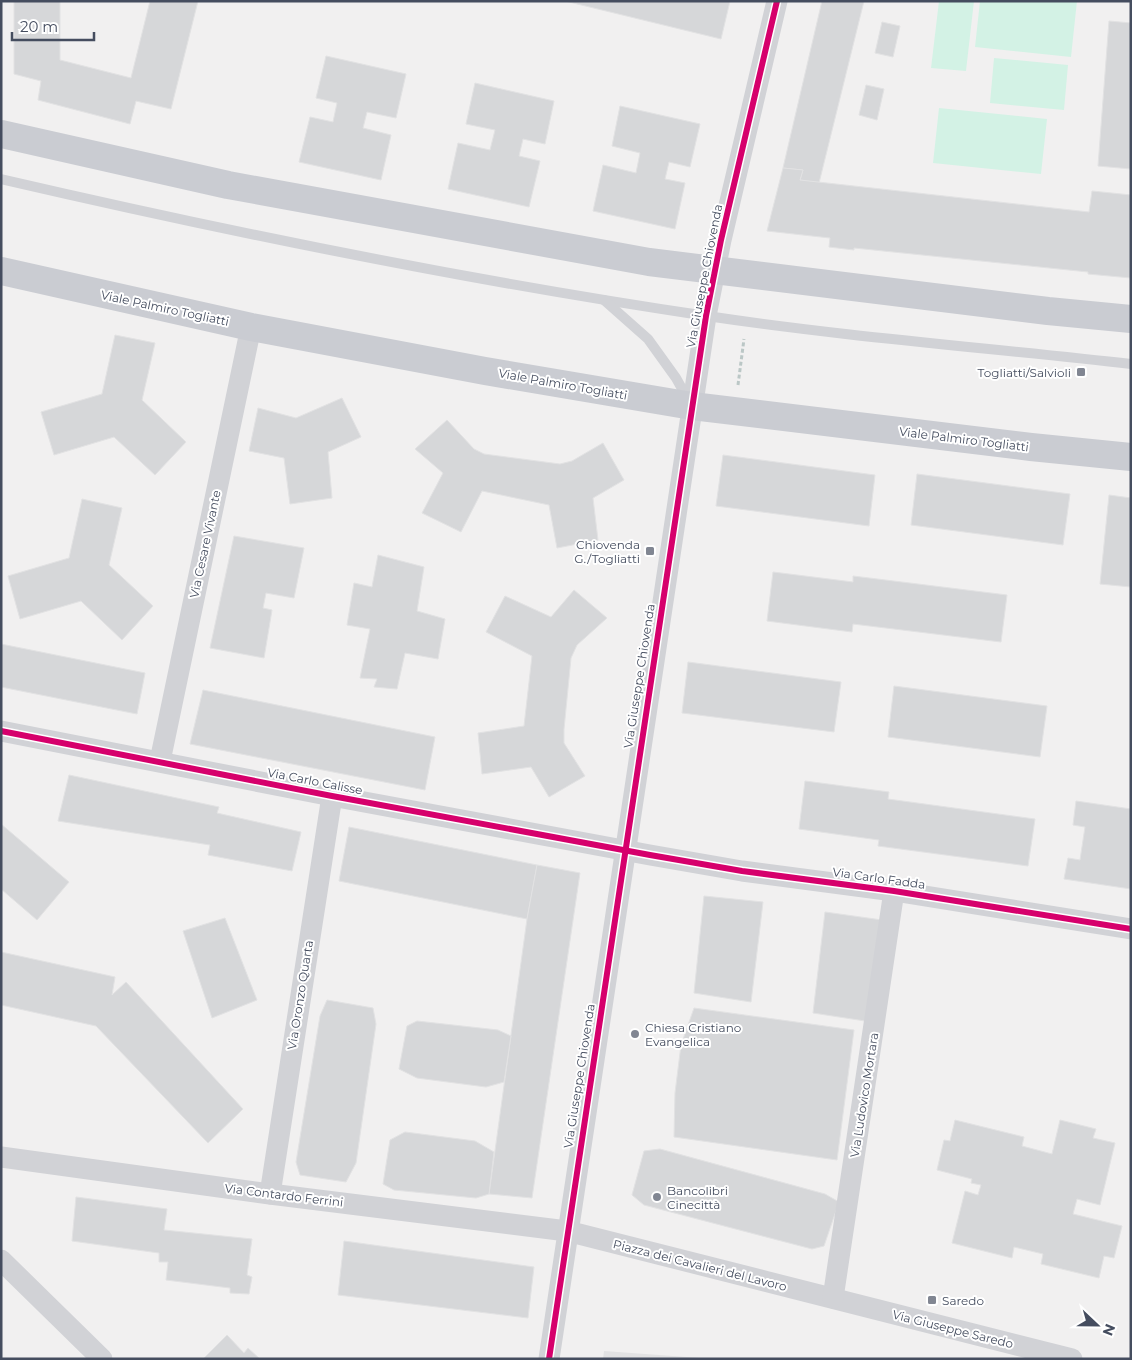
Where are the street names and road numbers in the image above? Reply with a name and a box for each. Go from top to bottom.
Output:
street label: Via Giuseppe Chiovenda [683,203,725,349]
street label: Viale Palmiro Togliatti [100,287,230,329]
street label: Viale Palmiro Togliatti [497,365,629,403]
street label: Viale Palmiro Togliatti [898,424,1030,454]
street label: Via Cesare Vivante [186,489,224,599]
street label: Via Giuseppe Chiovenda [620,603,658,749]
street label: Via Carlo Calisse [266,764,364,798]
street label: Via Carlo Fadda [832,864,926,892]
street label: Via Oronzo Quarta [284,939,316,1051]
street label: Via Giuseppe Chiovenda [560,1003,598,1149]
street label: Via Ludovico Mortara [847,1031,881,1159]
street label: Via Contardo Ferrini [224,1180,344,1210]
street label: Piazza dei Cavalieri del Lavoro [612,1236,788,1294]
street label: Via Giuseppe Saredo [891,1307,1015,1351]

